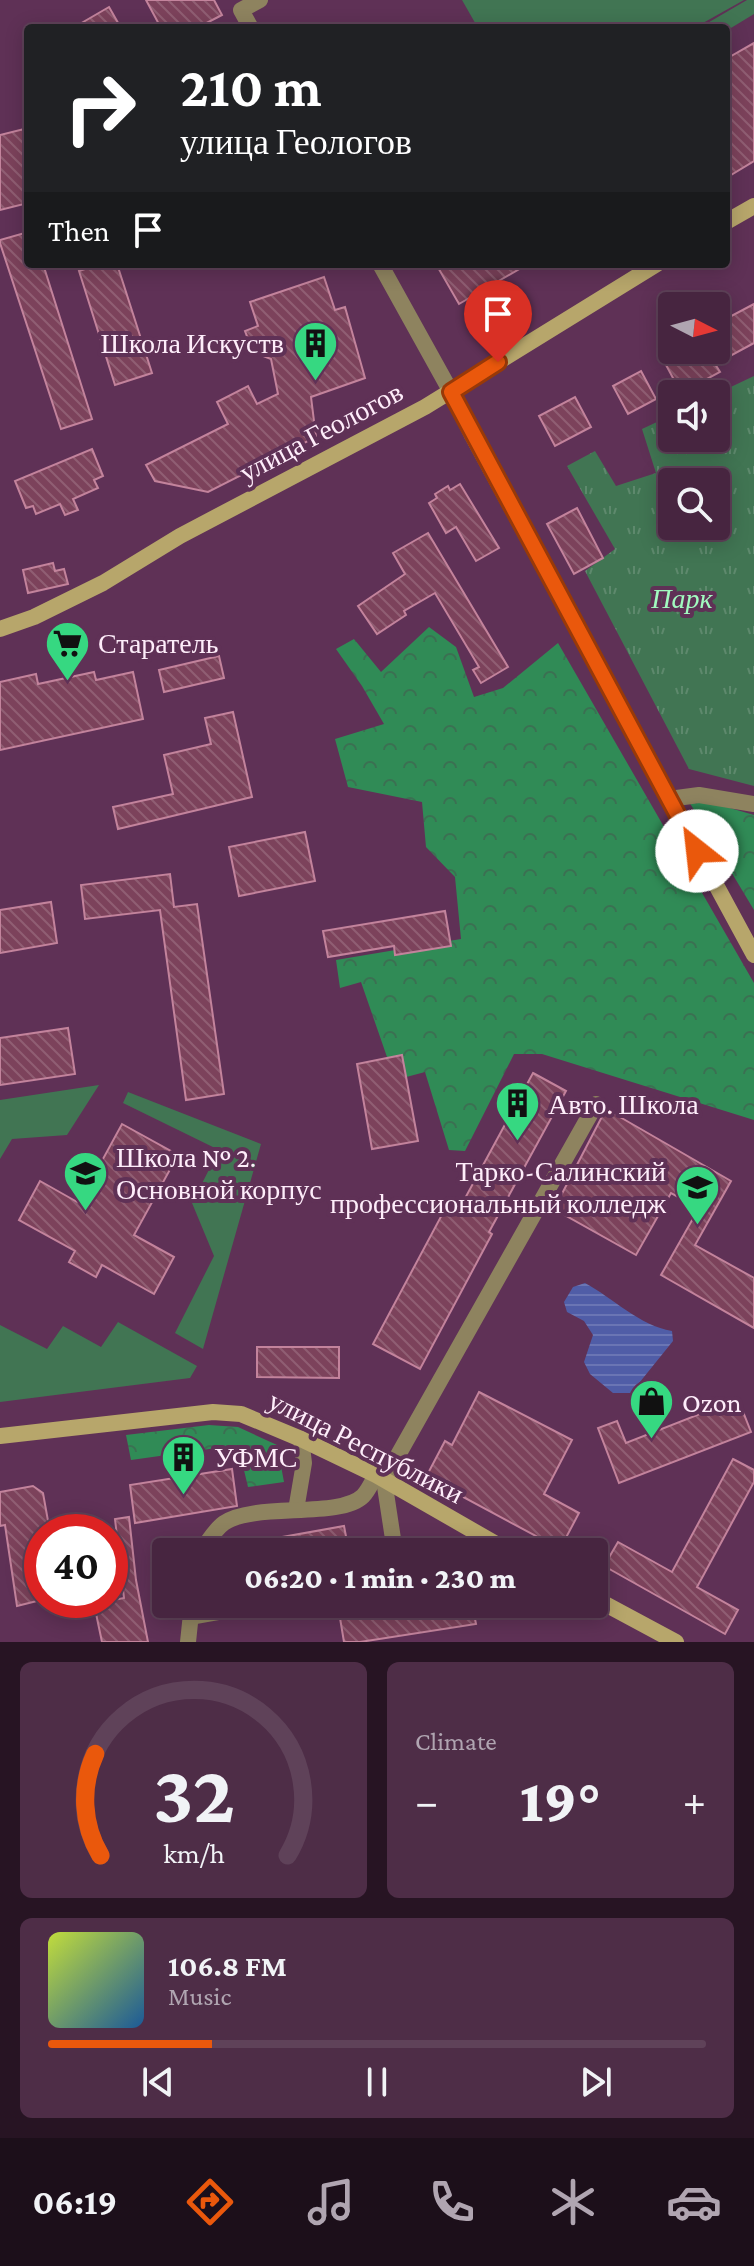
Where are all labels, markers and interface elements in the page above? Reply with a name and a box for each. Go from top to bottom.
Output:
icon: right [48,56,152,160]
text: 210 m [180,56,322,118]
text: улица Геологов [180,122,412,162]
icon: arrive [126,208,170,252]
text: Then [48,214,110,247]
pin [464,280,532,362]
icon: arrive [476,292,520,336]
north arrow [658,292,730,364]
map controls [658,292,730,540]
building icon: Школа Искуств [291,319,339,382]
place label: Школа Искуств [101,328,284,359]
street label: улица Геологов [234,376,408,488]
button: sound [658,380,730,452]
button: search [658,468,730,540]
park label: Парк [650,583,714,614]
supermarket icon: Старатель [43,619,91,682]
place label: Старатель [98,628,218,659]
position arrow [655,809,739,893]
building icon: Авто. Школа [493,1080,541,1143]
place label: Авто. Школа [548,1089,699,1120]
place label: Школа № 2. Основной корпус [116,1142,322,1205]
school or university icon: Школа № 2. Основной корпус [61,1149,109,1212]
place label: Тарко-Салинский профессиональный колледж [330,1156,667,1219]
school or university icon: Тарко-Салинский профессиональный колледж [673,1163,721,1226]
shop icon: Ozon [627,1378,675,1441]
street label: улица Республики [263,1384,469,1510]
place label: Ozon [682,1387,742,1418]
building icon: УФМС [159,1433,207,1496]
place label: УФМС [214,1442,297,1473]
speed limit sign: 40 [24,1514,128,1618]
text: 06:20 · 1 min · 230 m [244,1561,516,1594]
text: Climate [415,1727,497,1756]
text: 32 [152,1747,235,1840]
text: 19° [520,1767,601,1834]
text: − [415,1777,438,1825]
text: + [683,1777,706,1825]
text: km/h [163,1837,224,1869]
text: 106.8 FM [168,1949,287,1982]
text: Music [168,1982,231,2011]
icon: previous [136,2060,180,2104]
icon: pause [355,2060,399,2104]
icon: next [574,2060,618,2104]
icon: directions [182,2174,238,2230]
icon: music [303,2174,359,2230]
icon: phone [424,2174,480,2230]
icon: climate [545,2174,601,2230]
icon: car [666,2174,722,2230]
text: 06:19 [32,2182,117,2222]

